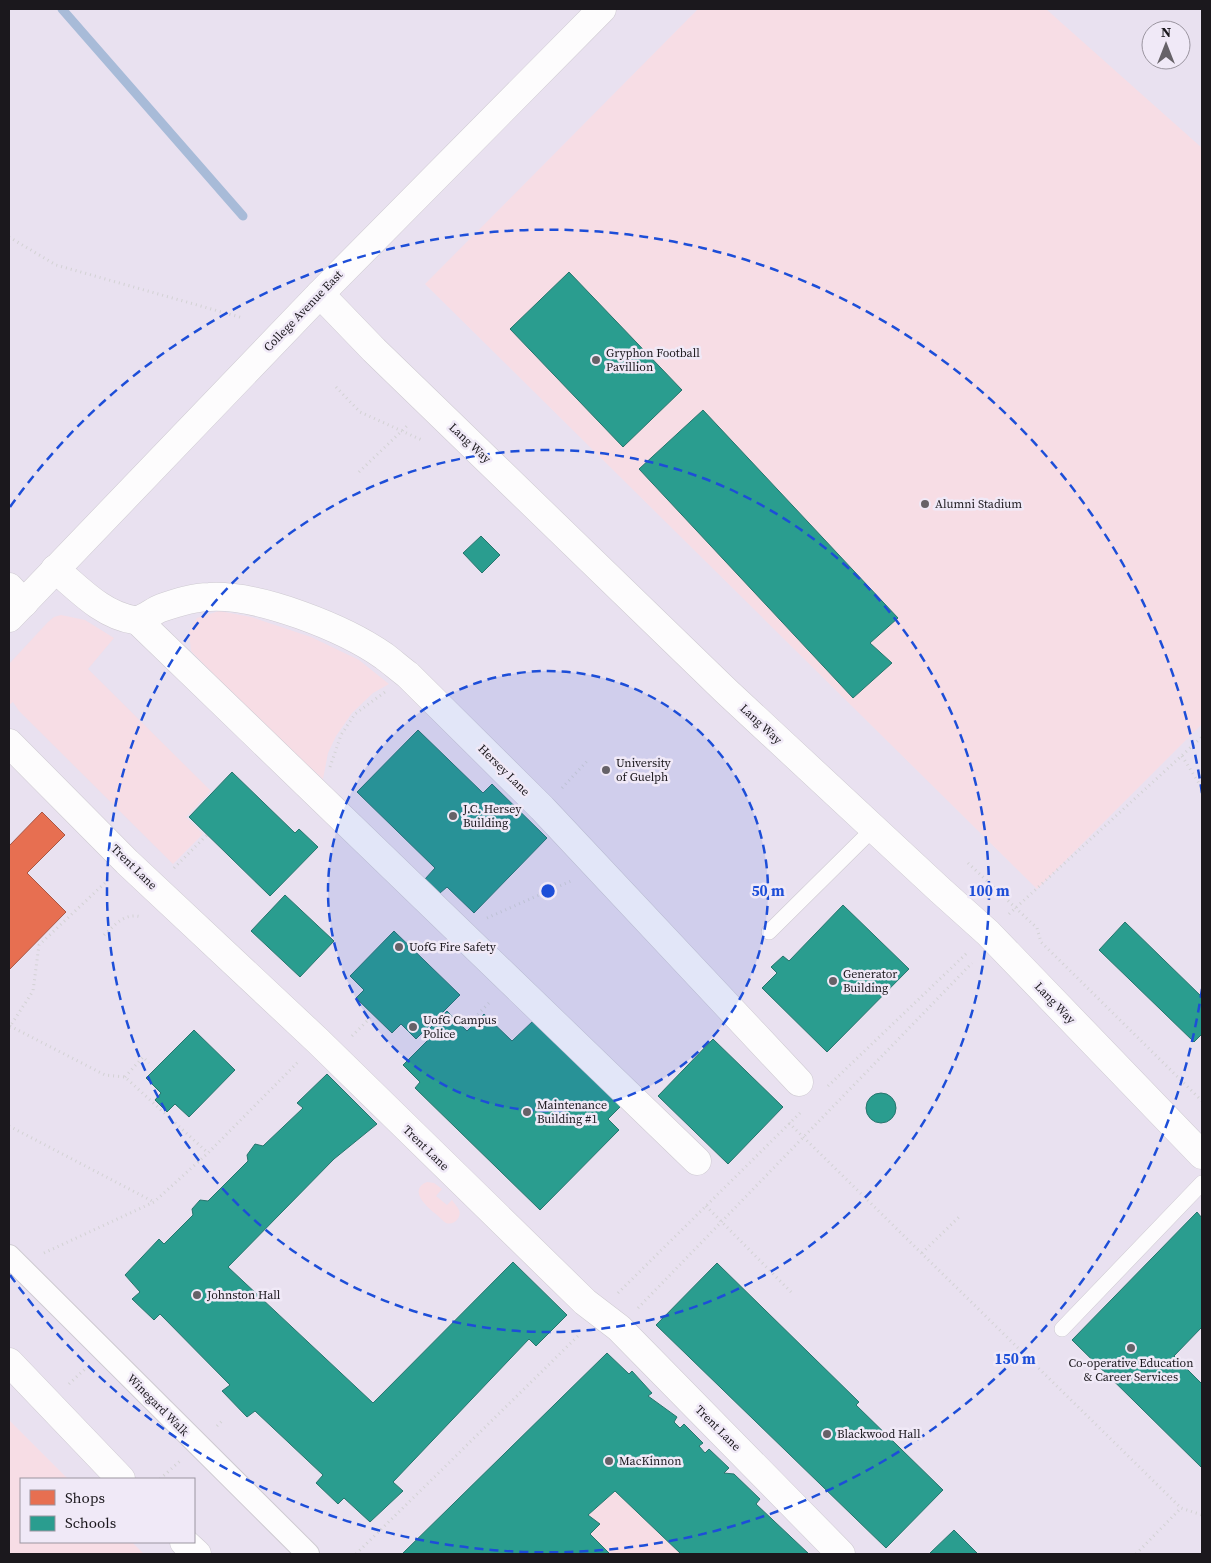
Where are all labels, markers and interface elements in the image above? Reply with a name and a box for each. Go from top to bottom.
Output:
north arrow [1141,20,1191,70]
text: N [1161,22,1171,42]
street label: College Avenue East [260,267,346,355]
place label: Gryphon Football Pavillion [606,345,700,375]
marker: Gryphon Football Pavillion [590,354,602,366]
street label: Lang Way [446,419,495,467]
place label: Alumni Stadium [935,496,1022,512]
marker: Alumni Stadium [919,498,931,510]
street label: Lang Way [737,700,786,748]
street label: Hersey Lane [475,741,533,799]
place label: University of Guelph [616,755,672,785]
marker: University of Guelph [600,764,612,776]
place label: J.C. Hersey Building [462,801,522,831]
marker: J.C. Hersey Building [447,810,459,822]
street label: Trent Lane [107,841,161,893]
text: 50 m [751,880,785,901]
text: 100 m [968,880,1010,901]
centre of rings [539,882,557,900]
place label: UofG Fire Safety [409,939,497,955]
marker: UofG Fire Safety [393,941,405,953]
place label: Generator Building [843,966,897,996]
marker: Generator Building [827,975,839,987]
street label: Lang Way [1031,979,1079,1028]
place label: UofG Campus Police [423,1012,497,1042]
marker: UofG Campus Police [407,1021,419,1033]
place label: Maintenance Building #1 [537,1097,607,1127]
marker: Maintenance Building #1 [521,1106,533,1118]
street label: Trent Lane [399,1122,453,1174]
place label: Johnston Hall [206,1287,281,1303]
marker: Johnston Hall [191,1289,203,1301]
marker: Co-operative Education & Career Services [1125,1342,1137,1354]
text: 150 m [994,1348,1036,1369]
place label: Co-operative Education & Career Services [1069,1355,1193,1385]
street label: Winegard Walk [124,1371,193,1440]
street label: Trent Lane [692,1402,744,1454]
place label: Blackwood Hall [837,1426,921,1442]
marker: Blackwood Hall [821,1428,833,1440]
place label: MacKinnon [619,1453,681,1469]
marker: MacKinnon [603,1455,615,1467]
legend [20,1478,195,1543]
text: Shops [65,1487,105,1508]
text: Schools [65,1512,116,1533]

